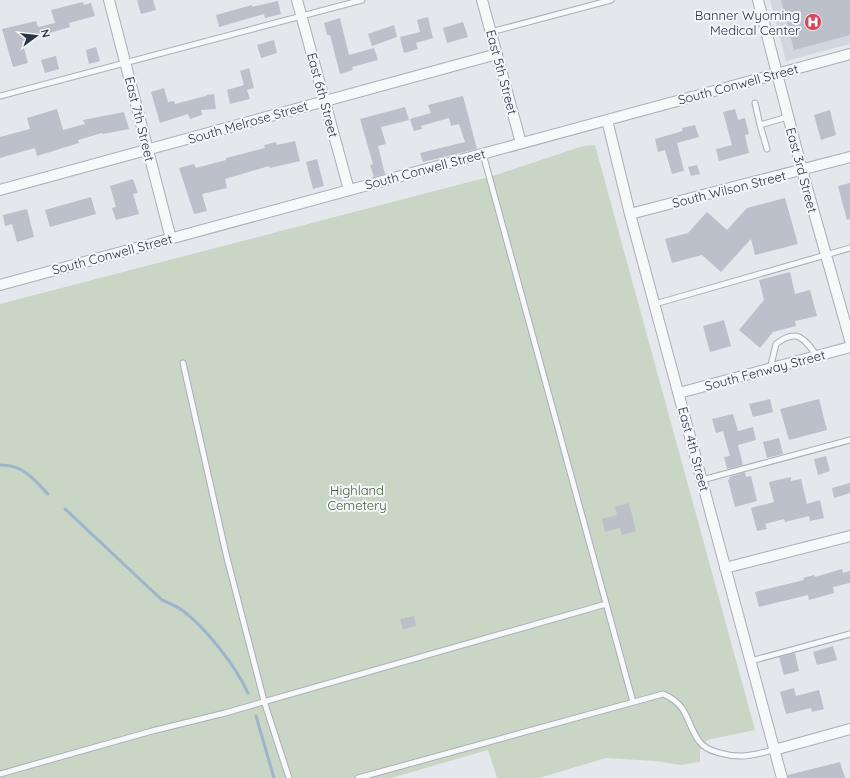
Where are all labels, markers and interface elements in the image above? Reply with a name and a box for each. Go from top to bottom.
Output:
place label: Banner Wyoming Medical Center [695,7,800,38]
hospital icon: Banner Wyoming Medical Center [803,12,823,32]
north arrow [16,16,56,56]
text: N [38,28,53,39]
street label: East 5th Street [483,28,521,116]
street label: East 6th Street [304,51,342,139]
street label: South Conwell Street [676,60,800,108]
street label: East 7th Street [122,75,158,163]
street label: South Melrose Street [186,97,310,147]
street label: East 3rd Street [783,126,821,214]
street label: South Conwell Street [363,145,487,193]
street label: South Wilson Street [670,167,788,211]
street label: South Conwell Street [50,230,174,278]
street label: South Fenway Street [703,346,827,394]
street label: East 4th Street [675,405,713,493]
park label: Highland Cemetery [327,482,387,513]

